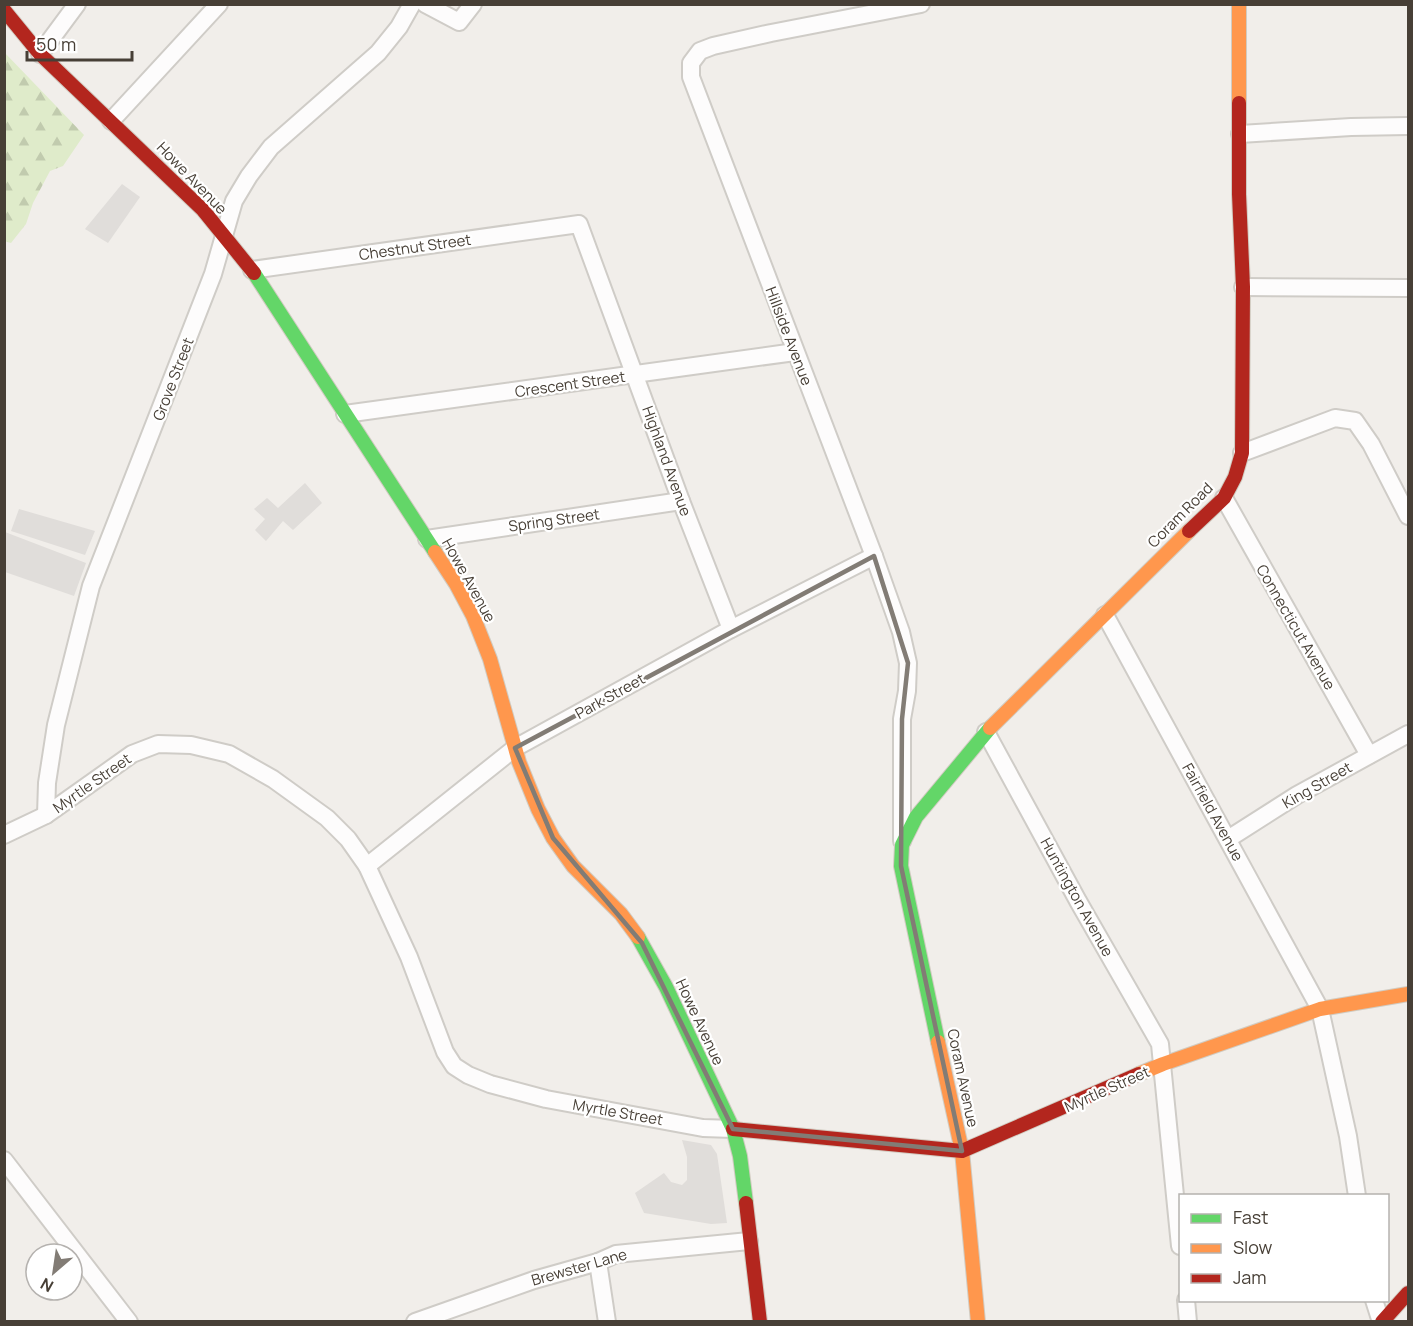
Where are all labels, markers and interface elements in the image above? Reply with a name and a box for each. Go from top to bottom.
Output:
scale bar [27,24,132,62]
text: 50 m [36,32,76,56]
street label: Howe Avenue [152,137,232,219]
street label: Chestnut Street [357,229,473,265]
street label: Hillside Avenue [761,284,818,389]
street label: Grove Street [148,334,198,424]
street label: Crescent Street [513,366,627,402]
street label: Highland Avenue [637,403,697,519]
street label: Coram Road [1143,478,1217,552]
street label: Spring Street [507,503,601,537]
street label: Howe Avenue [437,534,501,626]
street label: Connecticut Avenue [1252,560,1341,694]
street label: Park Street [571,668,649,724]
street label: Myrtle Street [49,748,135,818]
street label: King Street [1278,757,1356,813]
street label: Fairfield Avenue [1177,759,1249,865]
street label: Huntington Avenue [1036,834,1119,961]
street label: Howe Avenue [671,975,729,1069]
street label: Coram Avenue [942,1027,984,1129]
street label: Myrtle Street [1061,1061,1153,1117]
street label: Myrtle Street [571,1094,665,1130]
legend [1179,1194,1389,1302]
text: Fast [1233,1205,1268,1229]
text: Slow [1233,1235,1273,1259]
north arrow [24,1242,84,1302]
street label: Brewster Lane [529,1243,629,1291]
text: Jam [1233,1265,1267,1289]
text: N [36,1273,57,1298]

